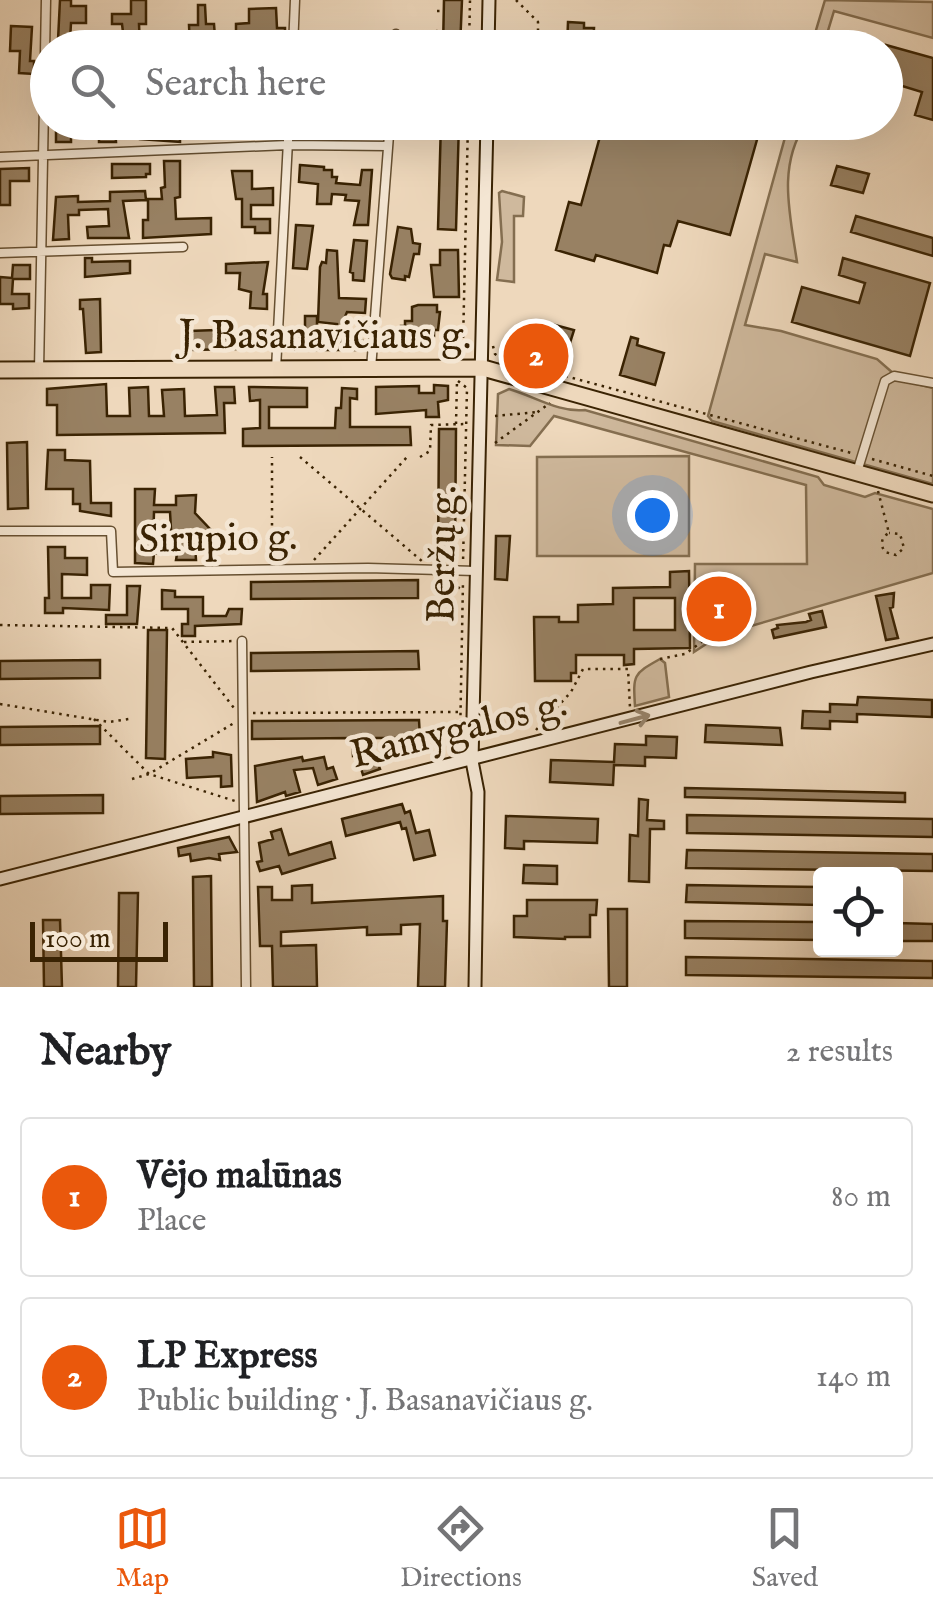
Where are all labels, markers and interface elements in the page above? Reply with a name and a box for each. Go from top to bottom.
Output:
search box [30,30,903,140]
icon: search [65,58,120,113]
text: Search here [145,61,326,109]
street label: J. Basanavičiaus g. [175,312,471,363]
pin: 2 [504,318,568,394]
street label: Beržų g. [417,485,471,623]
your location [627,490,678,541]
street label: Sirupio g. [138,513,298,567]
pin: 1 [686,572,752,646]
street label: Ramygalos g. [346,680,572,782]
one-way arrow [618,709,650,728]
map controls [813,867,903,957]
button: locate [813,867,903,957]
scale bar [30,917,168,961]
text: 100 m [45,922,111,957]
text: Nearby [40,1026,171,1079]
text: 2 results [786,1032,893,1073]
text: Vėjo malūnas [137,1153,342,1201]
text: 1 [69,1177,80,1218]
text: 80 m [831,1177,891,1218]
text: Place [137,1201,207,1242]
text: LP Express [137,1333,318,1381]
text: 2 [67,1357,82,1398]
text: 140 m [816,1357,891,1398]
text: Public building · J. Basanavičiaus g. [137,1381,593,1422]
tab: Map [115,1501,170,1596]
tab: Directions [400,1501,522,1596]
tab: Saved [752,1501,818,1596]

